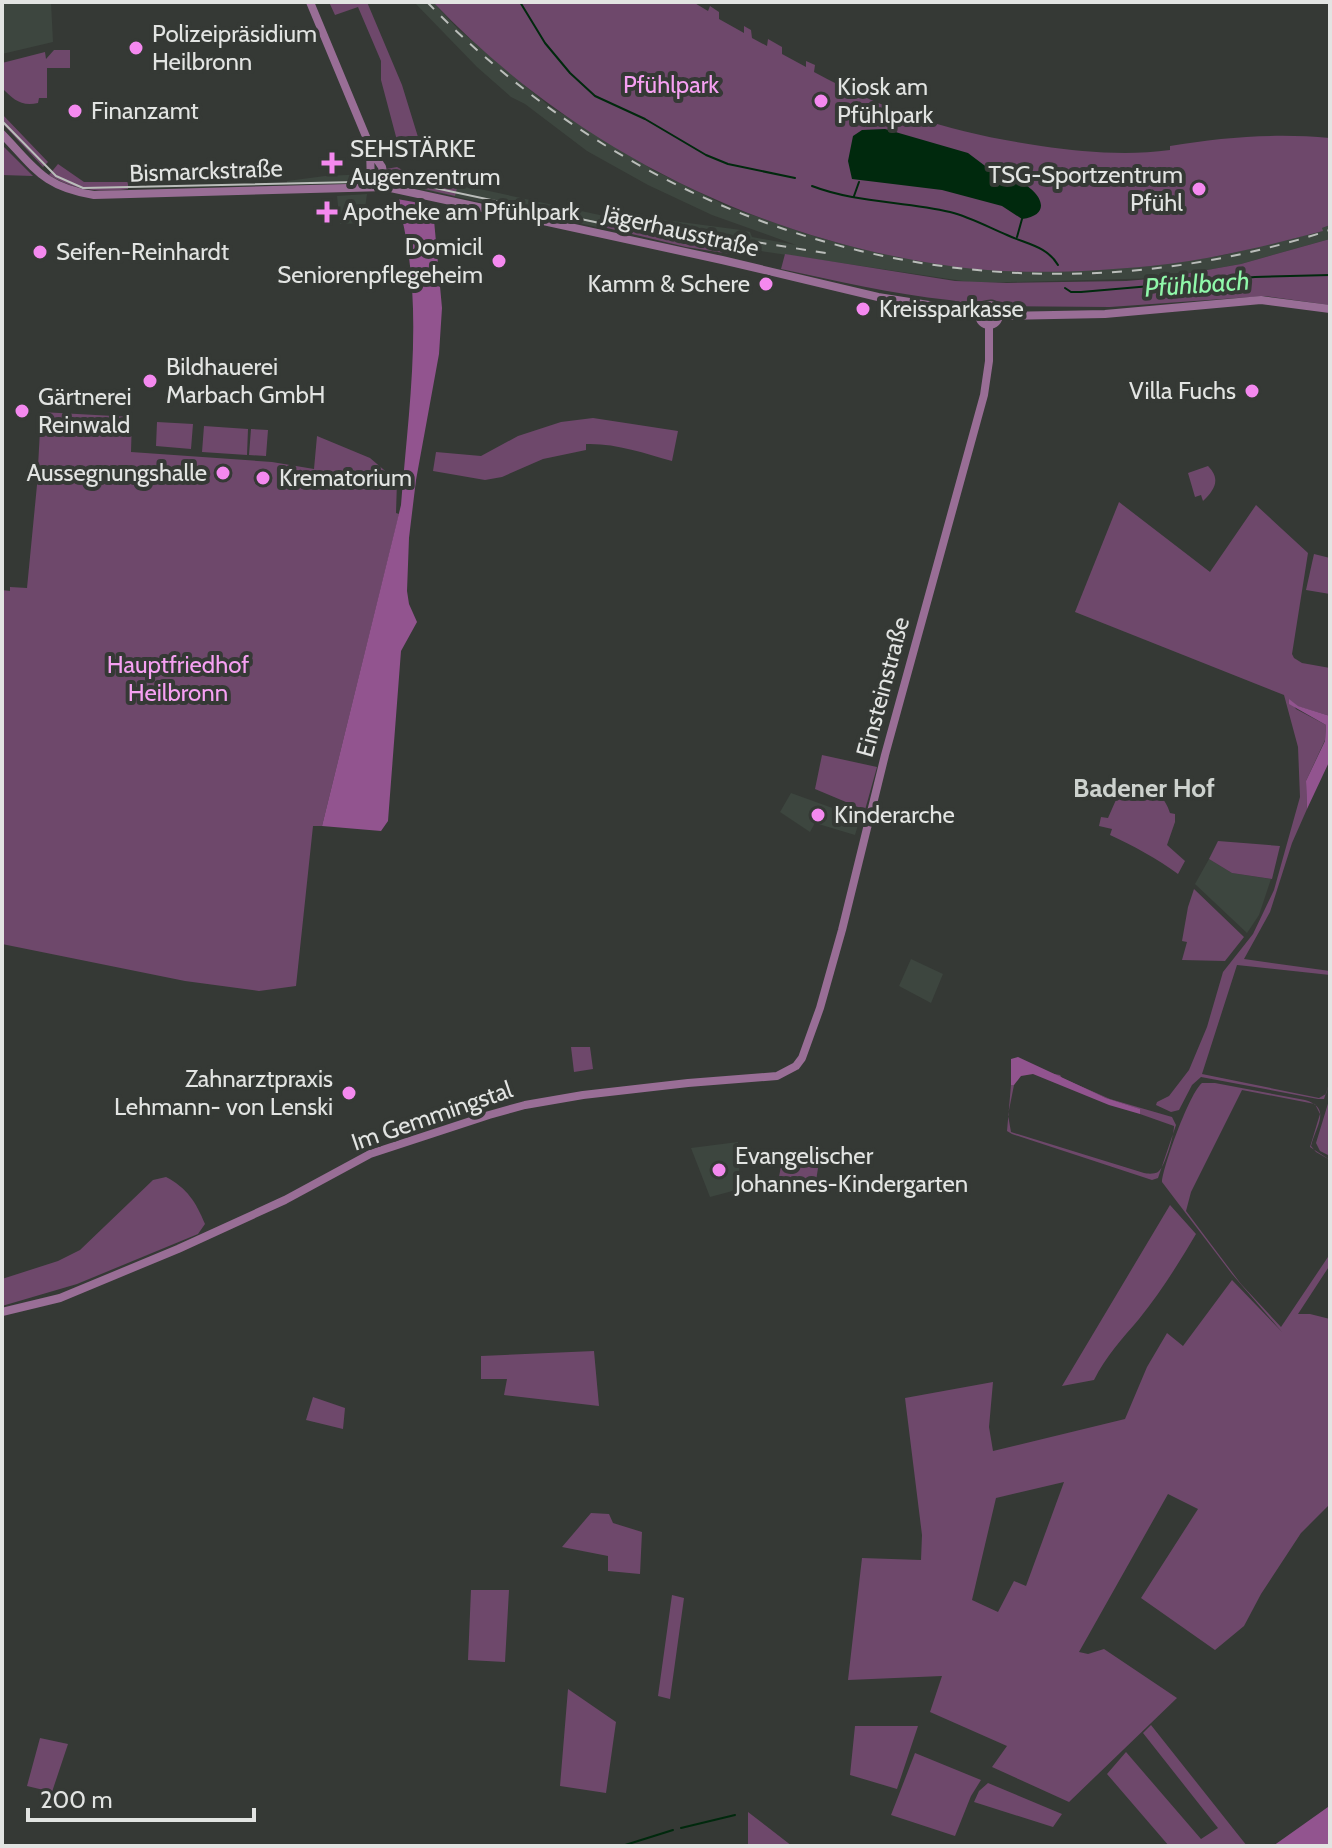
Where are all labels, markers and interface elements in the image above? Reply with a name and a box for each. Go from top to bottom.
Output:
place label: Polizeipräsidium Heilbronn [152,19,317,76]
marker: Polizeipräsidium Heilbronn [127,39,145,57]
park label: Pfühlpark [623,70,719,99]
place label: Kiosk am Pfühlpark [837,72,933,129]
marker: Kiosk am Pfühlpark [812,92,830,110]
place label: Finanzamt [91,96,199,125]
marker: Finanzamt [66,102,84,120]
place label: SEHSTÄRKE Augenzentrum [350,134,501,191]
marker: SEHSTÄRKE Augenzentrum [321,152,343,174]
street label: Bismarckstraße [129,153,283,188]
place label: TSG-Sportzentrum Pfühl [988,160,1183,217]
marker: TSG-Sportzentrum Pfühl [1190,180,1208,198]
place label: Apotheke am Pfühlpark [343,197,580,226]
street label: Jägerhausstraße [599,198,762,263]
marker: Apotheke am Pfühlpark [318,203,336,221]
place label: Domicil Seniorenpflegeheim [277,232,483,289]
place label: Seifen-Reinhardt [56,237,229,266]
marker: Seifen-Reinhardt [31,243,49,261]
marker: Domicil Seniorenpflegeheim [490,252,508,270]
water label: Pfühlbach [1143,264,1251,304]
place label: Kamm & Schere [588,269,750,298]
marker: Kamm & Schere [757,275,775,293]
place label: Kreissparkasse [879,294,1024,323]
marker: Kreissparkasse [854,300,872,318]
place label: Bildhauerei Marbach GmbH [166,352,325,409]
marker: Bildhauerei Marbach GmbH [141,372,159,390]
place label: Villa Fuchs [1129,376,1236,405]
place label: Gärtnerei Reinwald [38,382,132,439]
marker: Villa Fuchs [1243,382,1261,400]
marker: Gärtnerei Reinwald [13,402,31,420]
place label: Aussegnungshalle [26,458,207,487]
place label: Krematorium [279,463,412,492]
marker: Aussegnungshalle [214,464,232,482]
marker: Krematorium [254,469,272,487]
street label: Einsteinstraße [850,614,915,760]
park label: Hauptfriedhof Heilbronn [107,650,249,707]
district label: Badener Hof [1073,772,1215,804]
place label: Kinderarche [834,800,955,829]
marker: Kinderarche [809,806,827,824]
place label: Zahnarztpraxis Lehmann- von Lenski [114,1064,333,1121]
street label: Im Gemmingstal [347,1074,516,1157]
marker: Zahnarztpraxis Lehmann- von Lenski [340,1084,358,1102]
place label: Evangelischer Johannes-Kindergarten [734,1141,968,1198]
marker: Evangelischer Johannes-Kindergarten [710,1161,728,1179]
scale bar [28,1772,254,1822]
text: 200 m [40,1785,113,1814]

